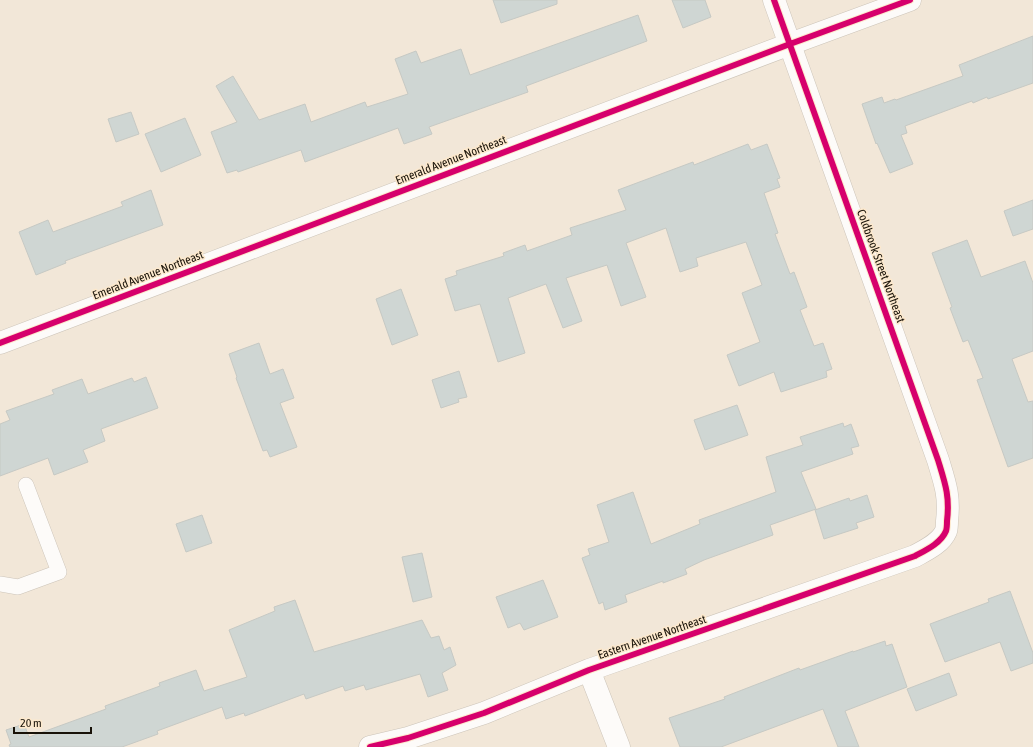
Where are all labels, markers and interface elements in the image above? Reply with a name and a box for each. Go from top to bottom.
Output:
street label: Emerald Avenue Northeast [394,132,509,188]
street label: Coldbrook Street Northeast [854,208,908,325]
street label: Emerald Avenue Northeast [91,247,206,303]
street label: Eastern Avenue Northeast [596,612,709,662]
scale bar [14,709,91,735]
text: 20 m [20,716,42,730]

